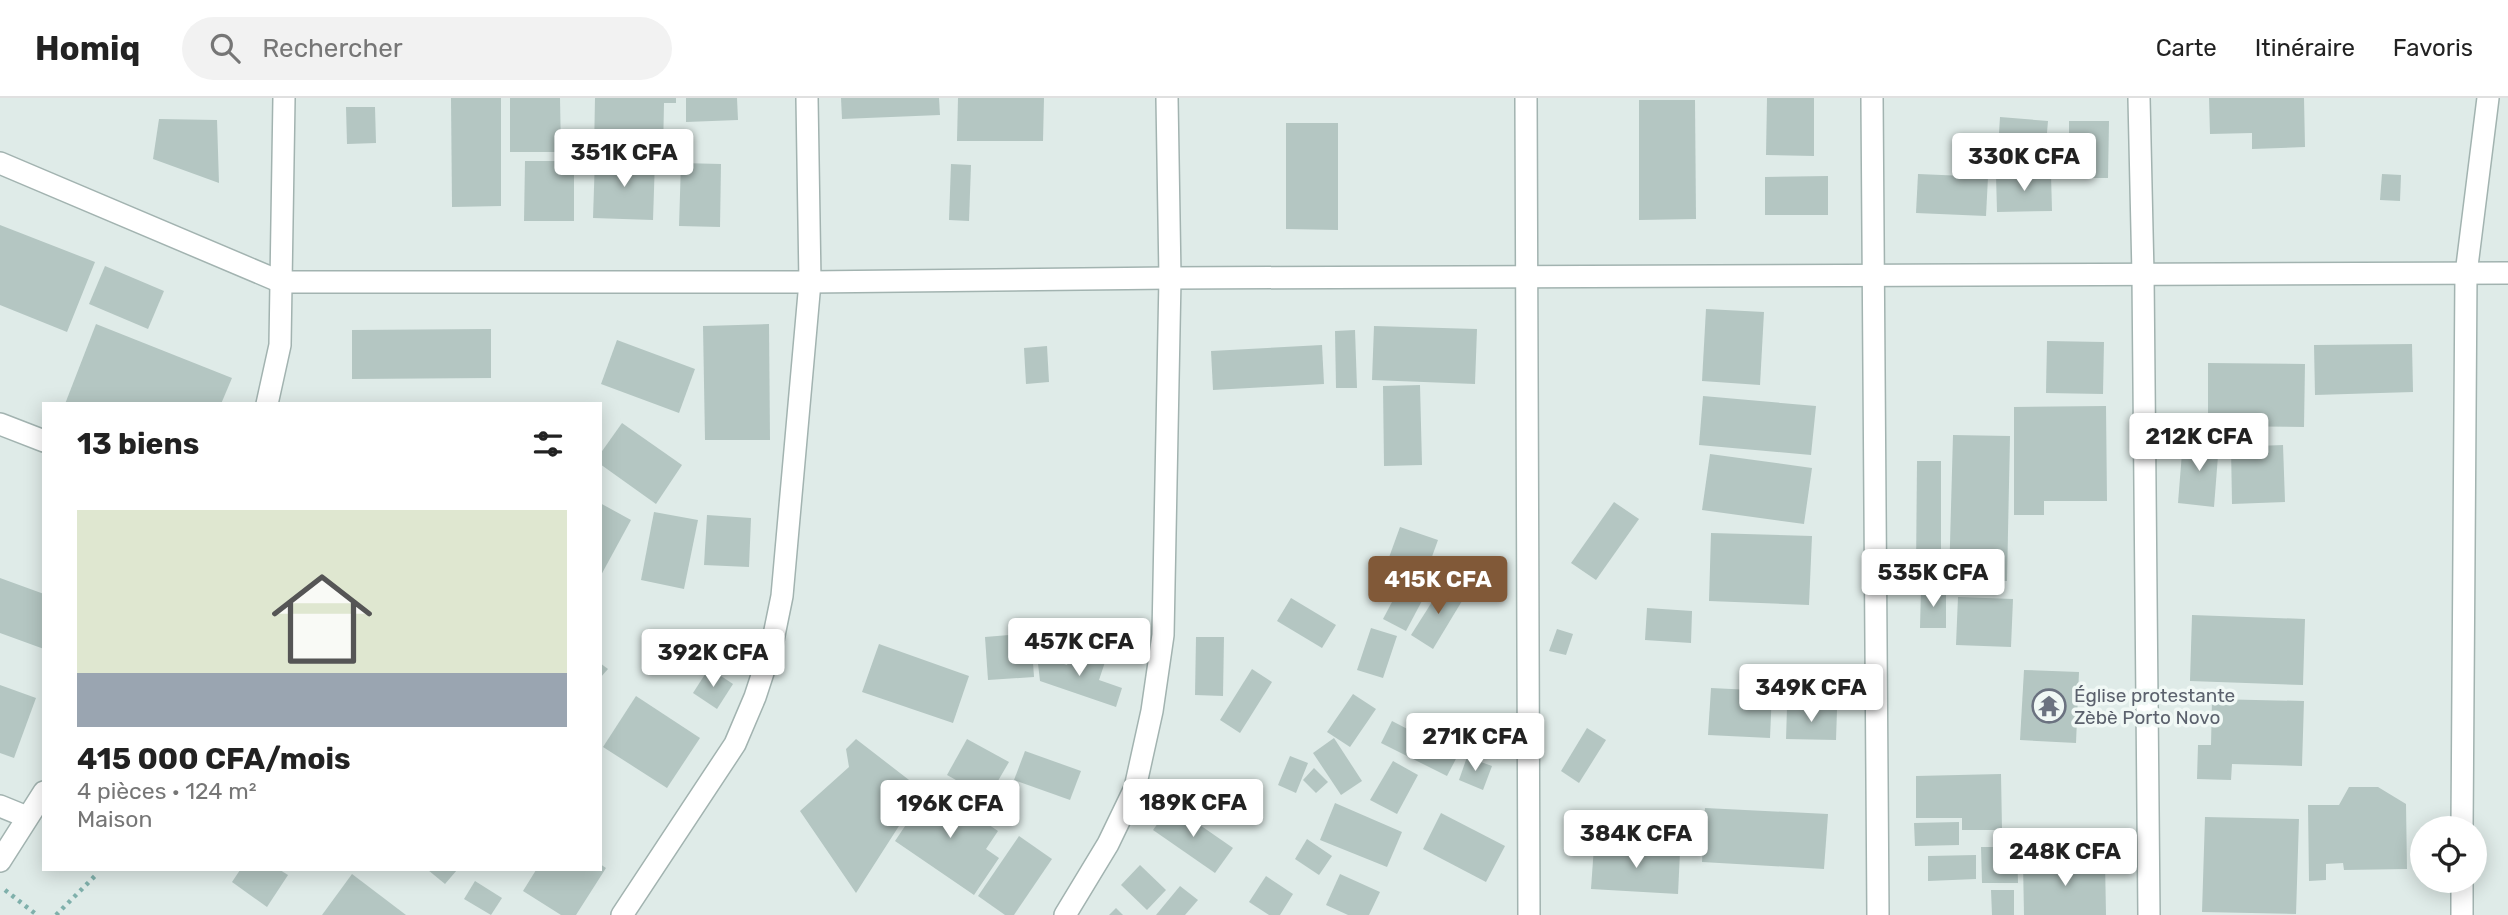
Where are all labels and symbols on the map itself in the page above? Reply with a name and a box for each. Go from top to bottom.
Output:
pin: 351K CFA [552,130,696,189]
pin: 330K CFA [1952,134,2096,193]
pin: 212K CFA [2127,414,2271,473]
pin: 535K CFA [1861,550,2005,609]
pin: 415K CFA [1366,556,1510,616]
pin: 457K CFA [1007,618,1151,678]
pin: 392K CFA [641,630,785,689]
pin: 349K CFA [1739,664,1883,724]
place label: Église protestante Zèbè Porto Novo [2074,684,2235,729]
temple icon: Église protestante Zèbè Porto Novo [2030,687,2068,725]
pin: 271K CFA [1403,714,1547,773]
pin: 196K CFA [878,780,1022,840]
pin: 189K CFA [1121,780,1265,839]
pin: 384K CFA [1564,810,1708,870]
pin: 248K CFA [1993,828,2137,888]

